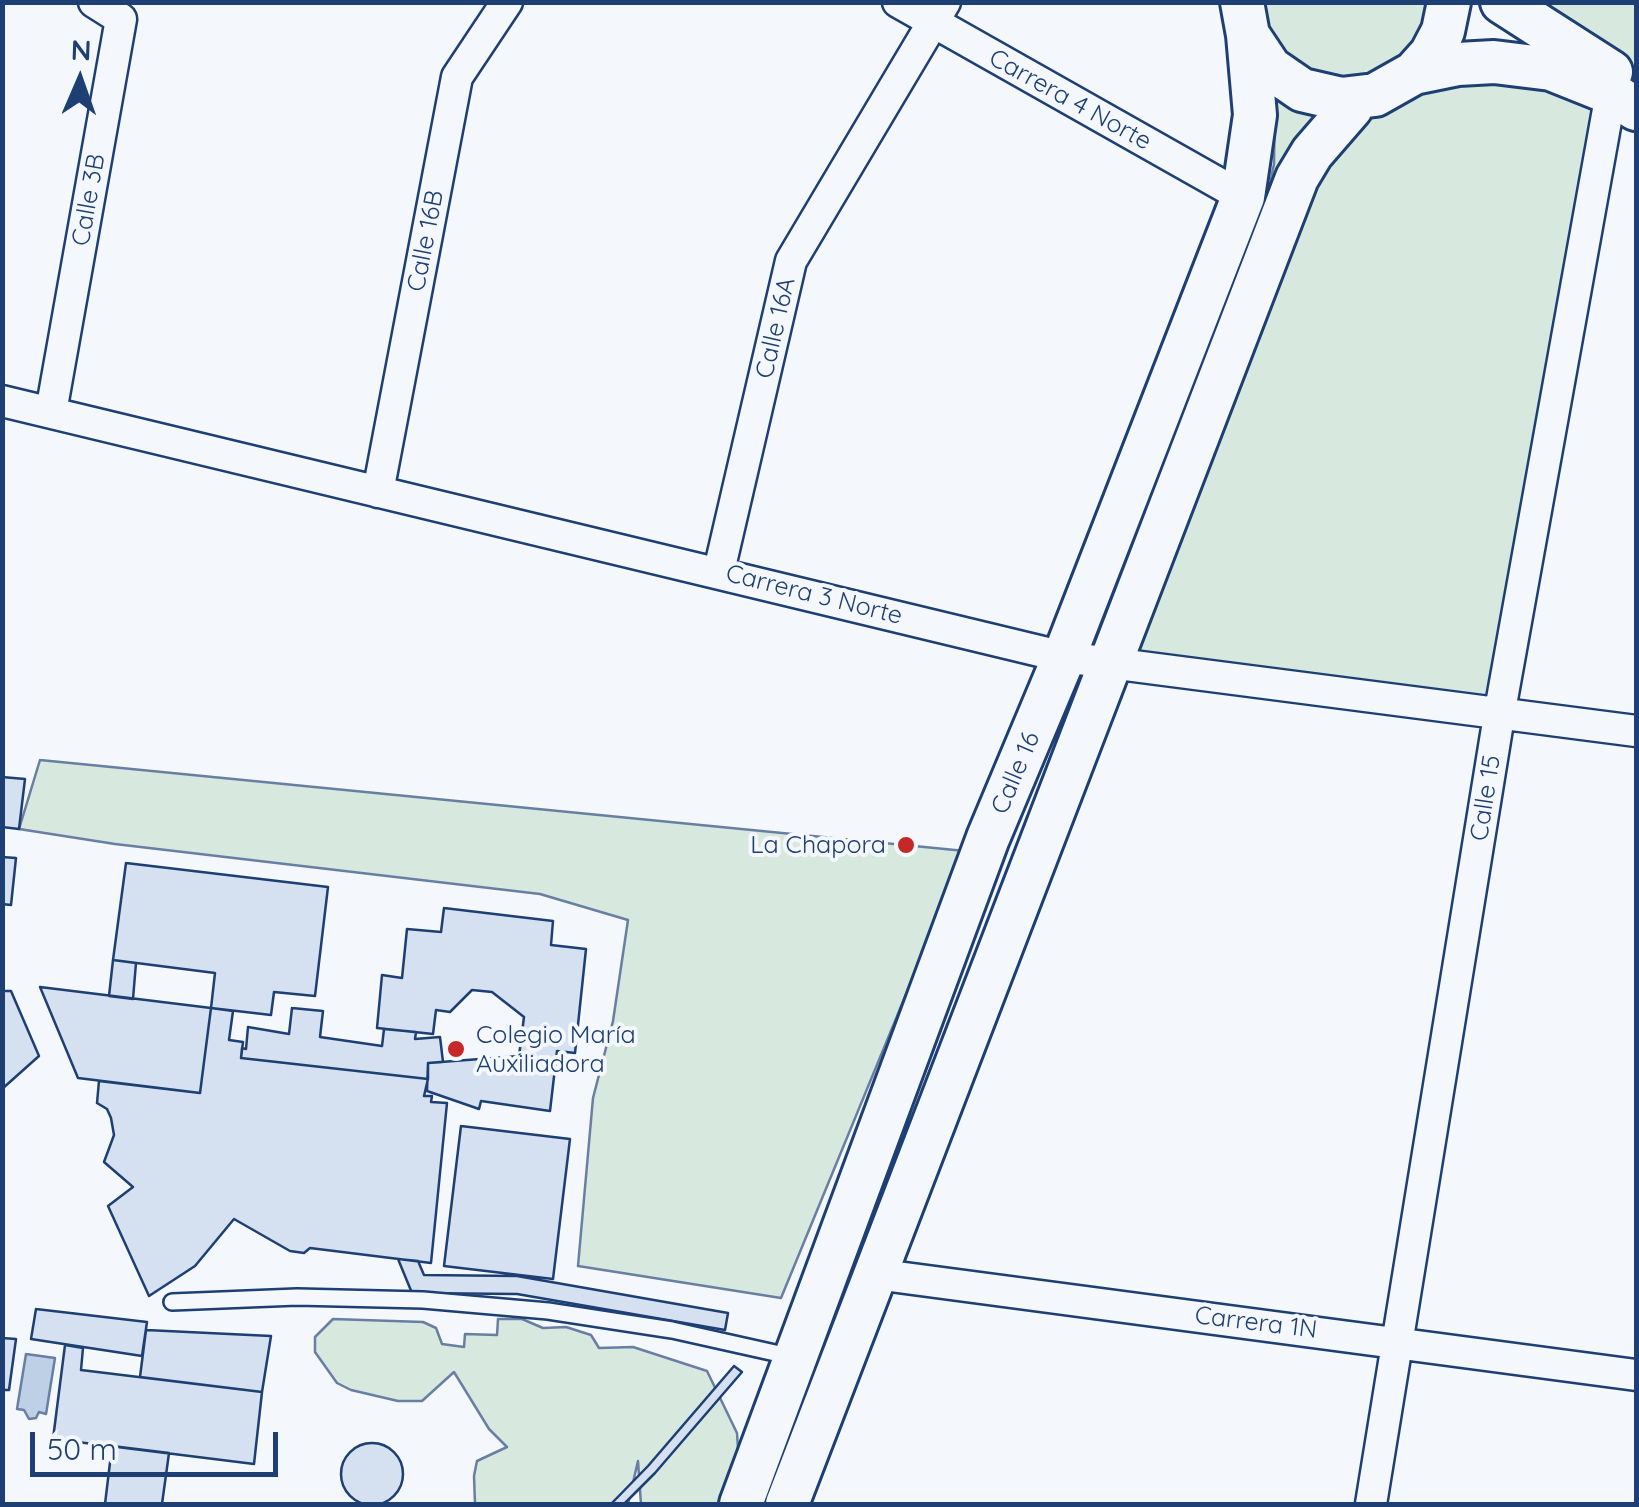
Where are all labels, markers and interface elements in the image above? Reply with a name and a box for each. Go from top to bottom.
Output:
north arrow [30,30,130,130]
text: N [70,32,92,67]
street label: Carrera 4 Norte [984,43,1156,157]
street label: Calle 3B [66,152,112,248]
street label: Calle 16B [401,188,451,294]
street label: Calle 16A [750,275,802,381]
street label: Carrera 3 Norte [723,559,905,631]
street label: Calle 16 [985,727,1047,819]
street label: Calle 15 [1464,753,1508,843]
place label: La Chapora [750,830,886,860]
marker: La Chapora [895,834,917,856]
place label: Colegio María Auxiliadora [476,1020,636,1079]
marker: Colegio María Auxiliadora [445,1038,467,1060]
street label: Carrera 1N [1193,1301,1319,1345]
scale bar [35,1412,282,1474]
text: 50 m [47,1430,117,1468]

